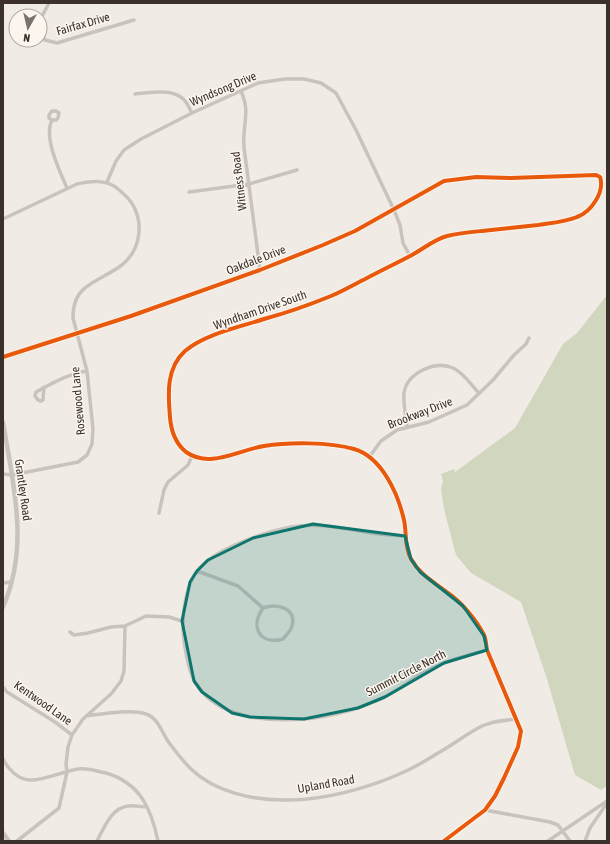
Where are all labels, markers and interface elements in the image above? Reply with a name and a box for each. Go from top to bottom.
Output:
north arrow [8,8,48,48]
street label: Fairfax Drive [55,10,111,38]
text: N [23,32,31,44]
street label: Wyndsong Drive [188,69,258,109]
street label: Witness Road [228,151,250,211]
street label: Oakdale Drive [224,242,288,278]
street label: Wyndham Drive South [212,288,308,332]
street label: Rosewood Lane [68,366,88,436]
street label: Brookway Drive [386,394,454,432]
street label: Grantley Road [12,458,34,522]
street label: Summit Circle North [364,647,448,699]
street label: Kentwood Lane [11,678,75,728]
street label: Upland Road [296,772,356,796]

